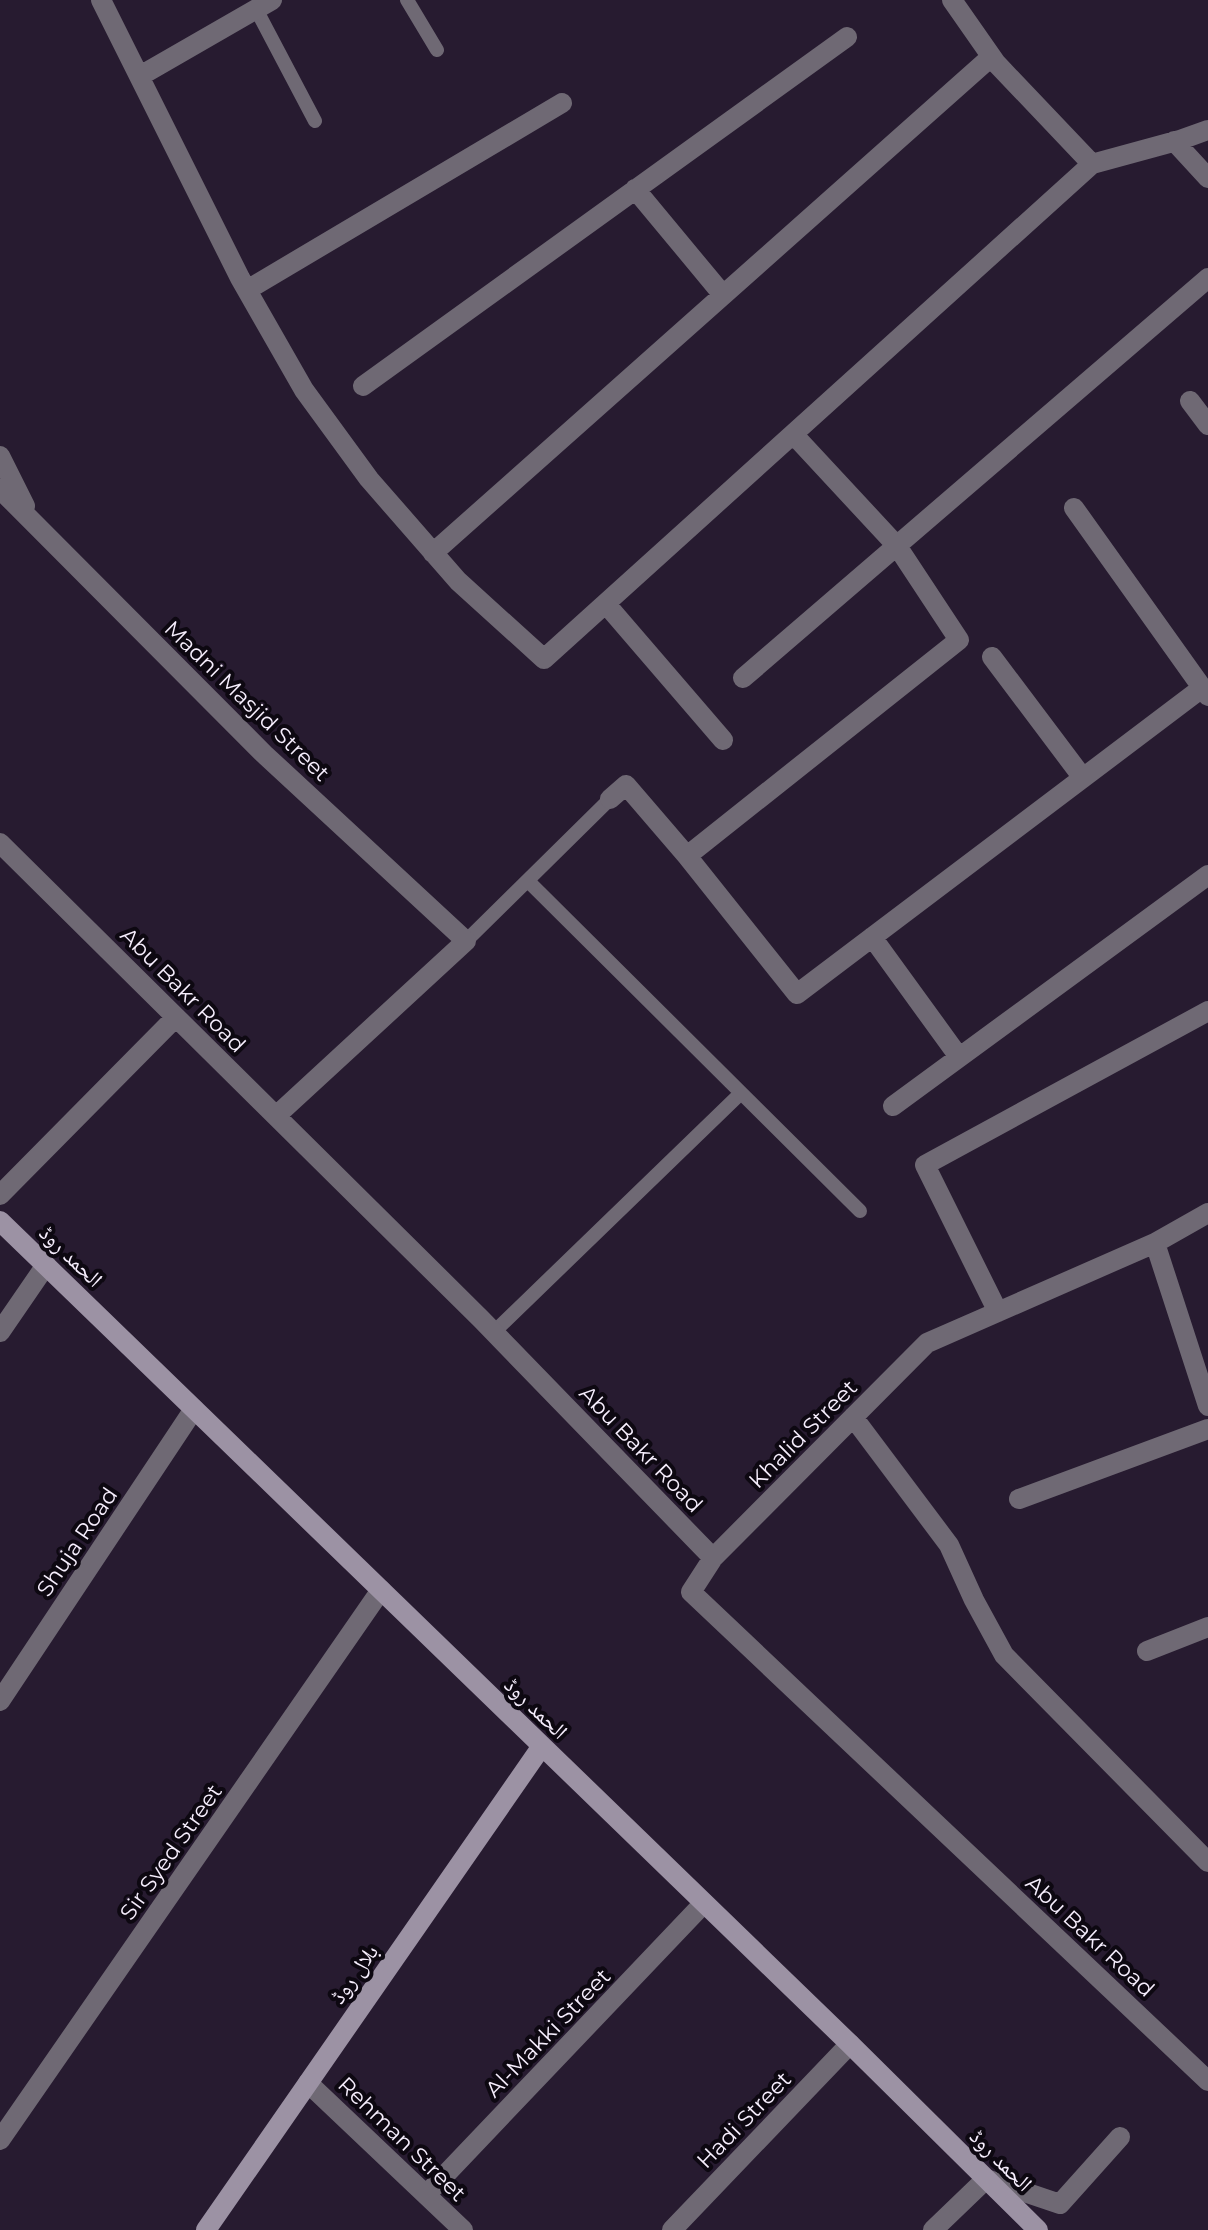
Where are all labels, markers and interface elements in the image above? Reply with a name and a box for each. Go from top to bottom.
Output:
street label: Madni Masjid Street [159,615,335,787]
street label: Abu Bakr Road [115,922,251,1058]
street label: الحمد روڈ [34,1219,108,1293]
street label: Khalid Street [743,1374,863,1494]
street label: Abu Bakr Road [574,1380,708,1518]
street label: Shuja Road [31,1482,123,1602]
street label: الحمد روڈ [499,1671,573,1745]
street label: Sir Syed Street [114,1779,228,1925]
street label: Abu Bakr Road [1020,1870,1160,2002]
street label: بلال روڈ [324,1939,384,2009]
street label: Al-Makki Street [480,1963,616,2103]
street label: Hadi Street [691,2066,797,2174]
street label: Rehman Street [332,2071,472,2207]
street label: الحمد روڈ [964,2123,1038,2197]

